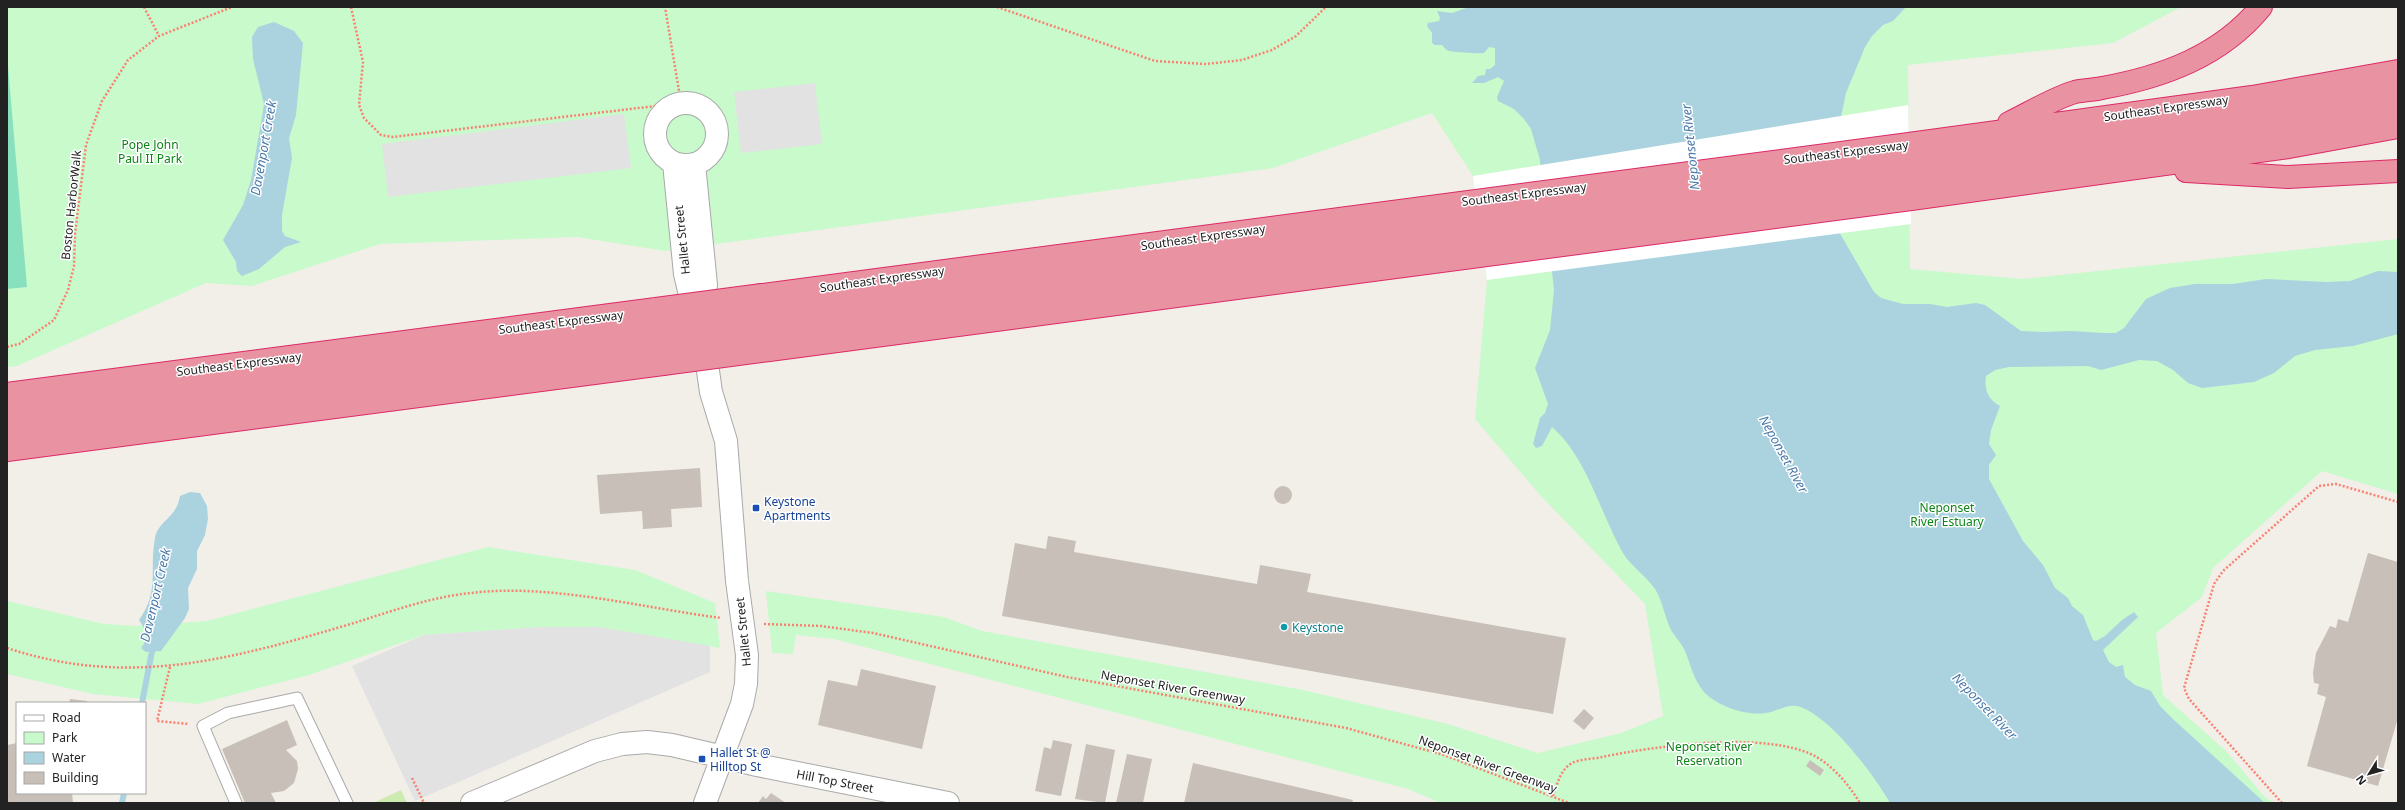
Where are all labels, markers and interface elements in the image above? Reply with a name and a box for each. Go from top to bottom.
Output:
street label: Southeast Expressway [2103,91,2230,125]
water label: Davenport Creek [246,99,280,197]
water label: Neponset River [1676,102,1703,191]
park label: Pope John Paul II Park [118,136,183,167]
street label: Southeast Expressway [1783,136,1910,168]
street label: Boston HarborWalk [57,149,85,261]
street label: Southeast Expressway [1461,178,1588,210]
street label: Hallet Street [670,204,694,275]
street label: Southeast Expressway [1140,220,1267,254]
street label: Southeast Expressway [819,262,946,296]
street label: Southeast Expressway [498,306,625,338]
street label: Southeast Expressway [176,348,303,380]
water label: Neponset River [1755,412,1813,497]
place label: Keystone Apartments [764,493,831,524]
park label: Neponset River Estuary [1910,499,1985,530]
marker: Keystone Apartments [751,503,761,513]
water label: Davenport Creek [135,546,175,644]
street label: Hallet Street [731,596,755,667]
place label: Keystone [1292,619,1344,636]
marker: Keystone [1279,622,1289,632]
street label: Neponset River Greenway [1100,666,1247,708]
water label: Neponset River [1949,669,2022,744]
legend [16,702,146,794]
text: Road [52,709,81,726]
text: Park [52,729,78,746]
street label: Neponset River Greenway [1416,731,1560,797]
park label: Neponset River Reservation [1666,738,1752,769]
place label: Hallet St @ Hilltop St [710,744,771,775]
text: Water [52,749,86,766]
marker: Hallet St @ Hilltop St [697,754,707,764]
north arrow [2349,754,2389,794]
street label: Hill Top Street [795,765,876,797]
text: Building [52,769,99,786]
text: N [2352,772,2369,788]

